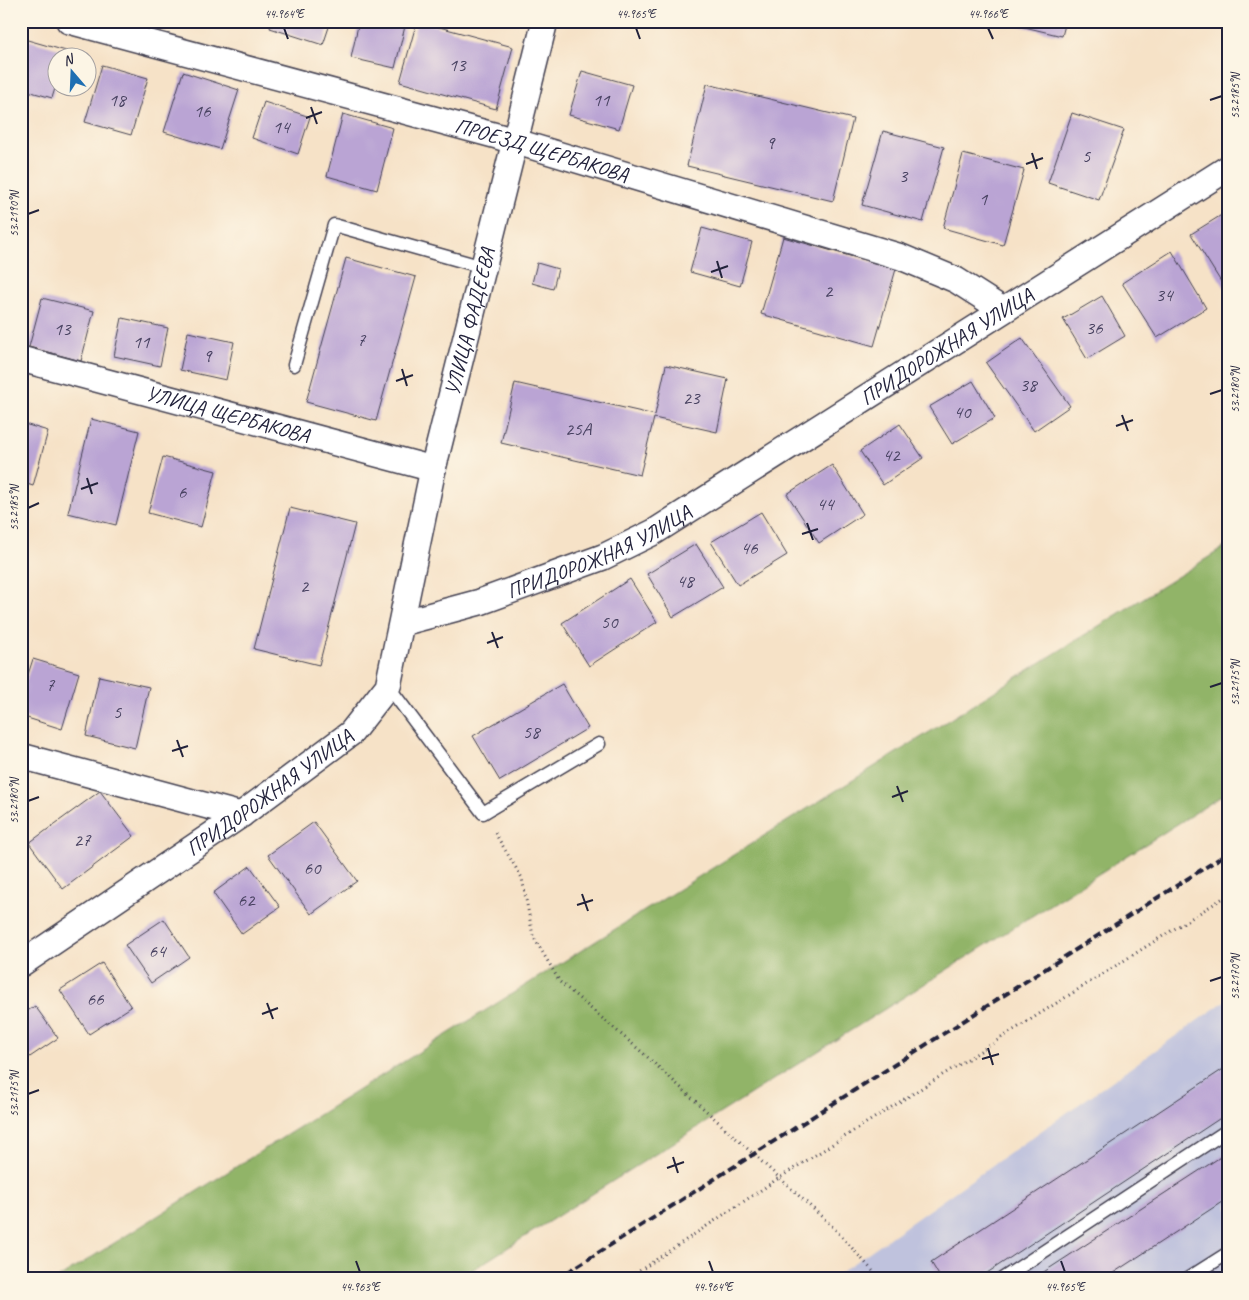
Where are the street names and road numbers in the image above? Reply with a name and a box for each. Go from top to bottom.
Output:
street label: ПРОЕЗД ЩЕРБАКОВА [452,112,632,188]
street label: УЛИЦА ФАДЕЕВА [439,244,501,398]
street label: ПРИДОРОЖНАЯ УЛИЦА [855,282,1038,411]
street label: УЛИЦА ЩЕРБАКОВА [143,380,314,449]
street label: ПРИДОРОЖНАЯ УЛИЦА [503,499,696,604]
street label: ПРИДОРОЖНАЯ УЛИЦА [181,723,358,861]

